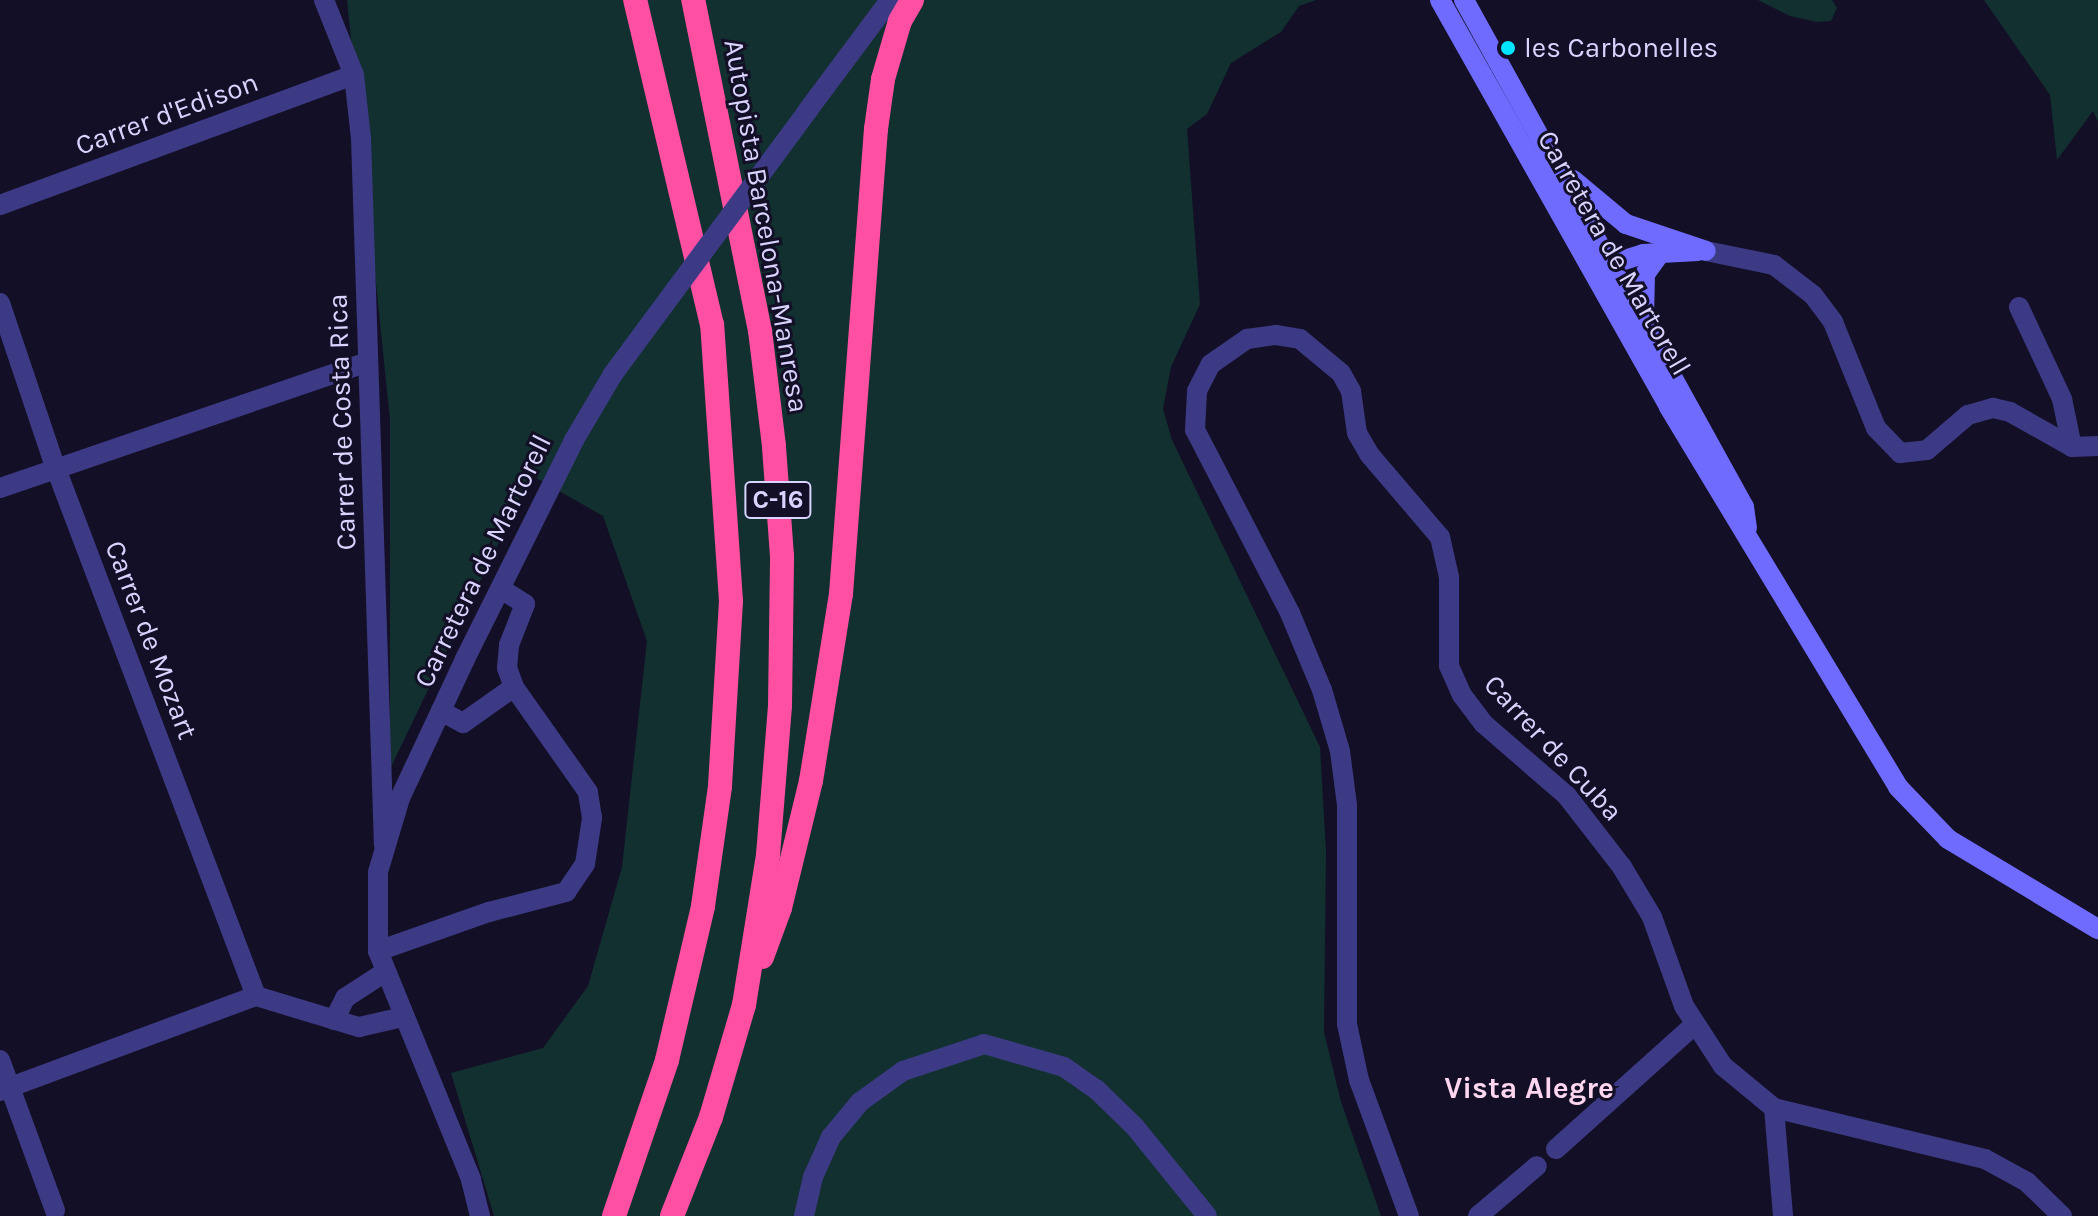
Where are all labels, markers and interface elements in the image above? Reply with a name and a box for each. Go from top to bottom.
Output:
place label: les Carbonelles [1524,31,1718,65]
street label: Autopista Barcelona-Manresa [717,37,815,415]
marker: les Carbonelles [1499,39,1517,57]
street label: Carrer d'Edison [71,65,263,163]
street label: Carretera de Martorell [1530,125,1698,381]
street label: Carrer de Costa Rica [321,293,363,551]
street label: Carretera de Martorell [407,429,559,693]
road number: C-16 [744,478,812,522]
street label: Carrer de Mozart [98,536,204,744]
street label: Carrer de Cuba [1477,668,1629,828]
district label: Vista Alegre [1444,1070,1614,1106]

